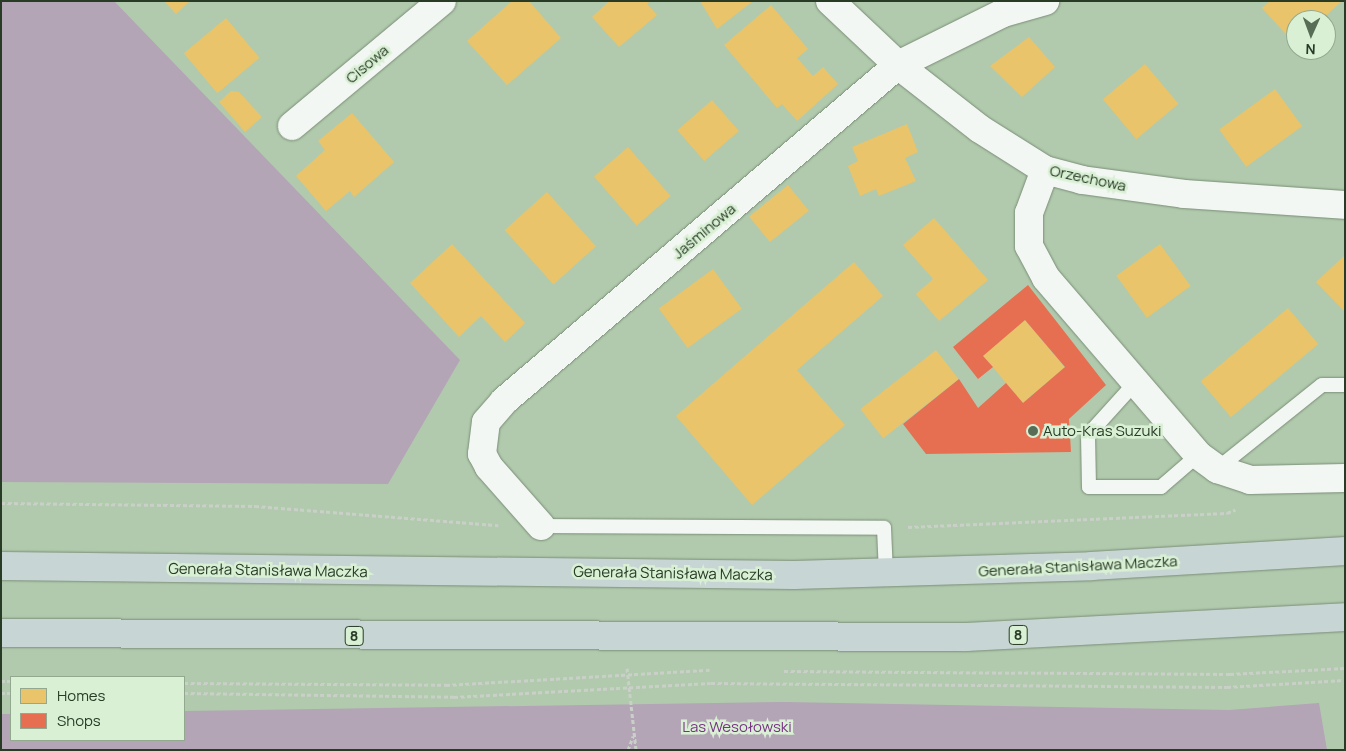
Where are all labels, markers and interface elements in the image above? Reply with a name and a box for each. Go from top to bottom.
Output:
north arrow [1286,10,1336,60]
text: N [1305,40,1316,59]
street label: Cisowa [342,41,392,87]
street label: Orzechowa [1048,161,1128,195]
street label: Jaśminowa [669,200,739,262]
place label: Auto-Kras Suzuki [1043,422,1161,440]
marker: Auto-Kras Suzuki [1027,425,1039,437]
street label: Generała Stanisława Maczka [978,552,1178,580]
street label: Generała Stanisława Maczka [168,559,368,581]
street label: Generała Stanisława Maczka [573,562,773,584]
road number: 8 [344,624,364,648]
road number: 8 [1008,624,1028,646]
legend [10,676,185,741]
text: Homes [57,685,105,706]
text: Shops [57,710,101,731]
park label: Las Wesołowski [682,718,792,736]

